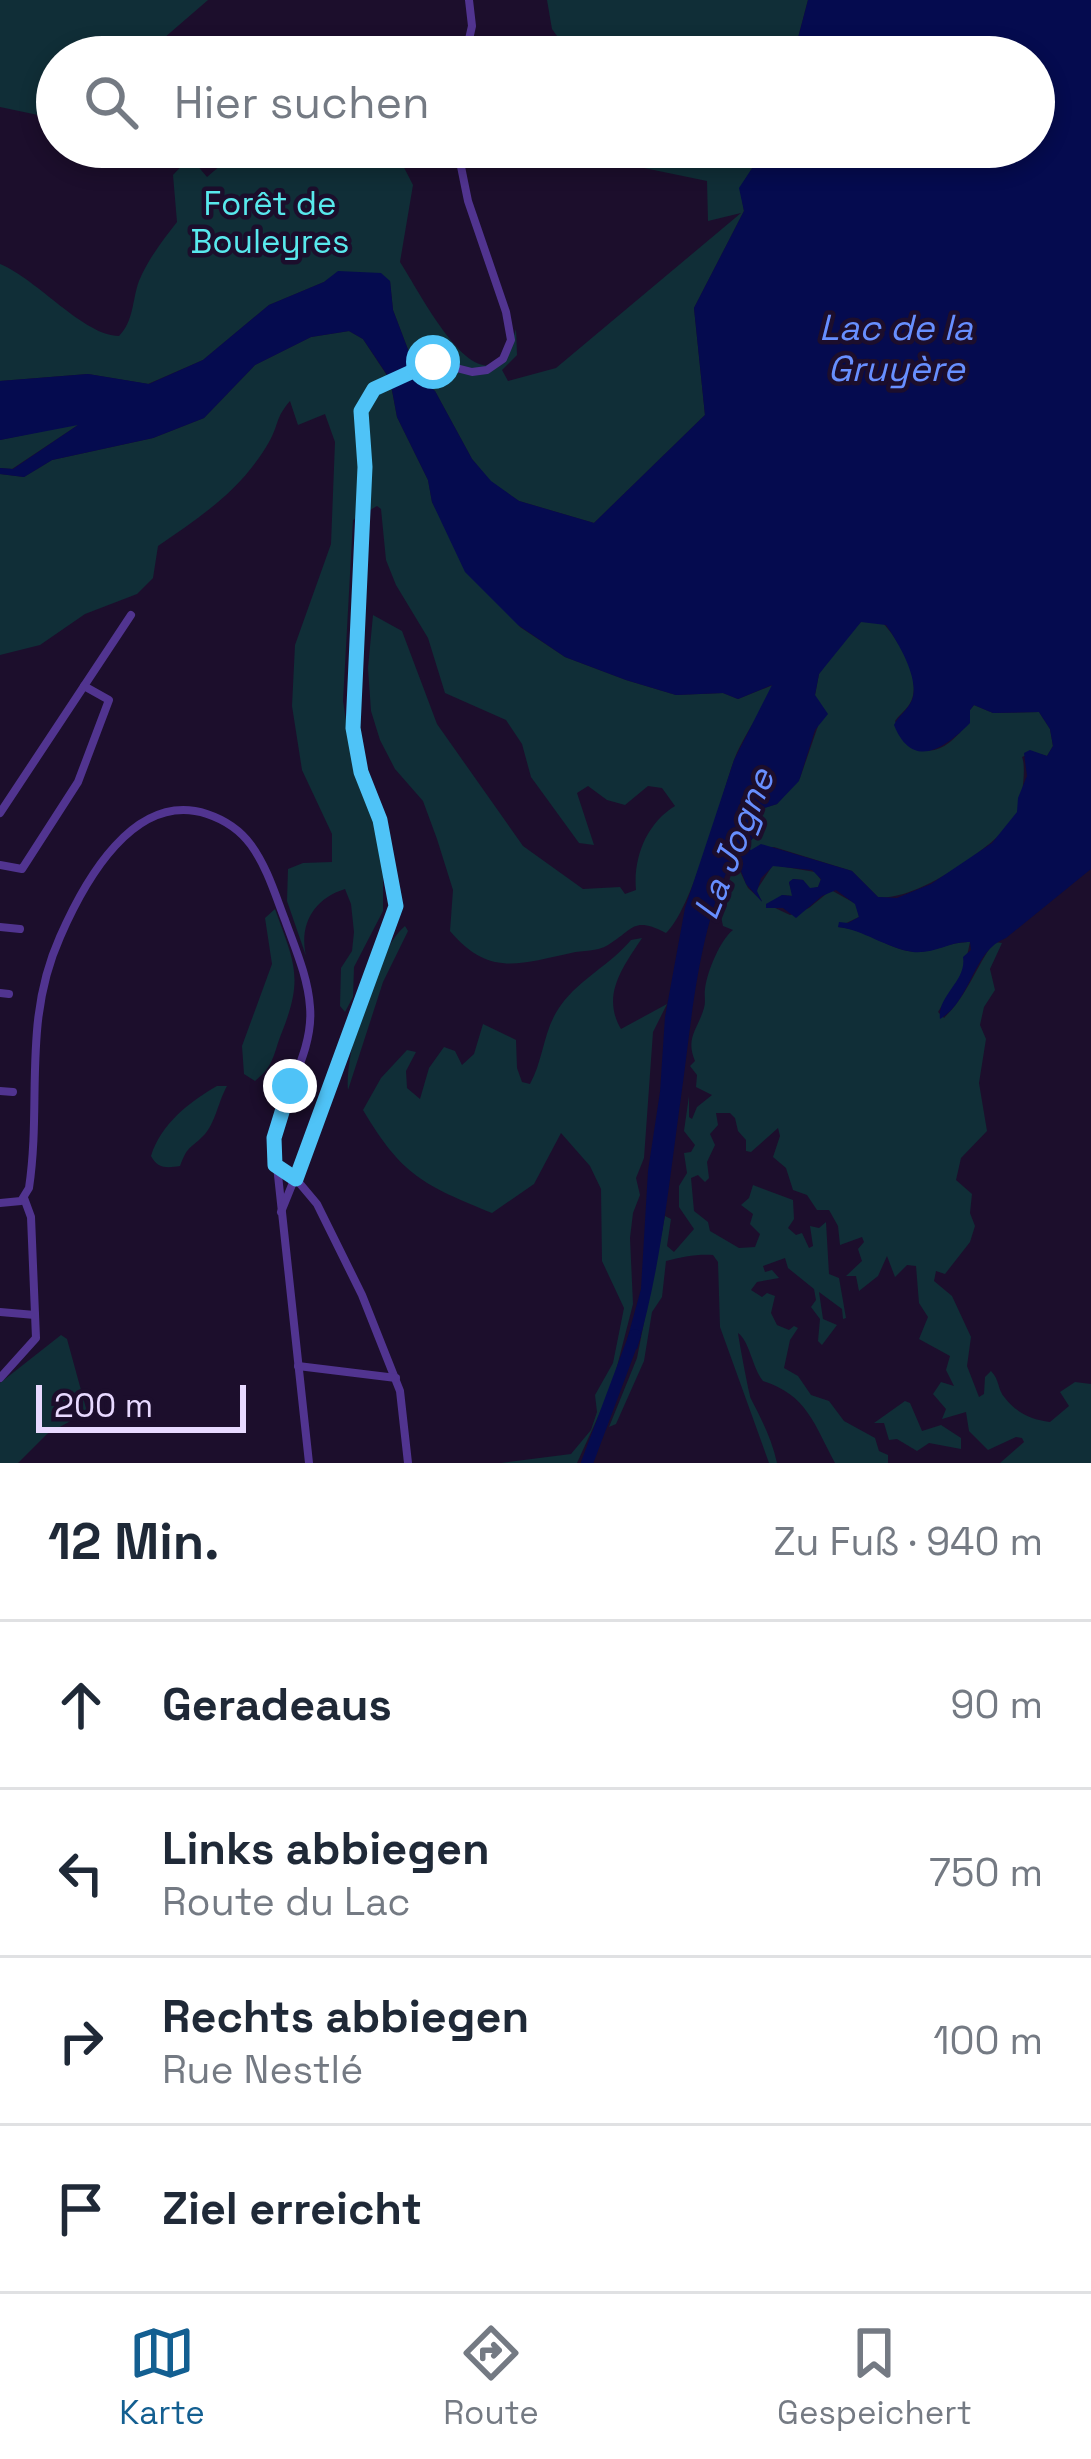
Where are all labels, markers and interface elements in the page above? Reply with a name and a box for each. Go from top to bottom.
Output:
search box [36,36,1055,168]
icon: search [78,69,144,135]
text: Hier suchen [174,74,430,131]
park label: Forêt de Bouleyres [191,183,350,263]
water label: Lac de la Gruyère [819,305,973,392]
route start [406,335,460,389]
water label: La Jogne [683,760,786,926]
route end [263,1059,317,1113]
scale bar [36,1379,246,1432]
text: 200 m [54,1385,153,1427]
text: 12 Min. [48,1509,219,1574]
text: Zu Fuß · 940 m [773,1517,1043,1566]
icon: ahead [48,1672,114,1738]
text: Geradeaus [162,1676,392,1733]
text: 90 m [951,1680,1043,1729]
text: Links abbiegen [162,1820,490,1877]
icon: left [48,1840,114,1906]
text: 750 m [929,1848,1043,1897]
text: Route du Lac [162,1877,410,1926]
text: Rechts abbiegen [162,1988,529,2045]
icon: right [48,2008,114,2074]
text: 100 m [933,2016,1043,2065]
text: Rue Nestlé [162,2045,363,2094]
icon: arrive [48,2176,114,2242]
text: Ziel erreicht [162,2180,422,2237]
tab: Karte [119,2320,205,2434]
tab: Route [443,2320,539,2434]
tab: Gespeichert [777,2320,972,2434]

